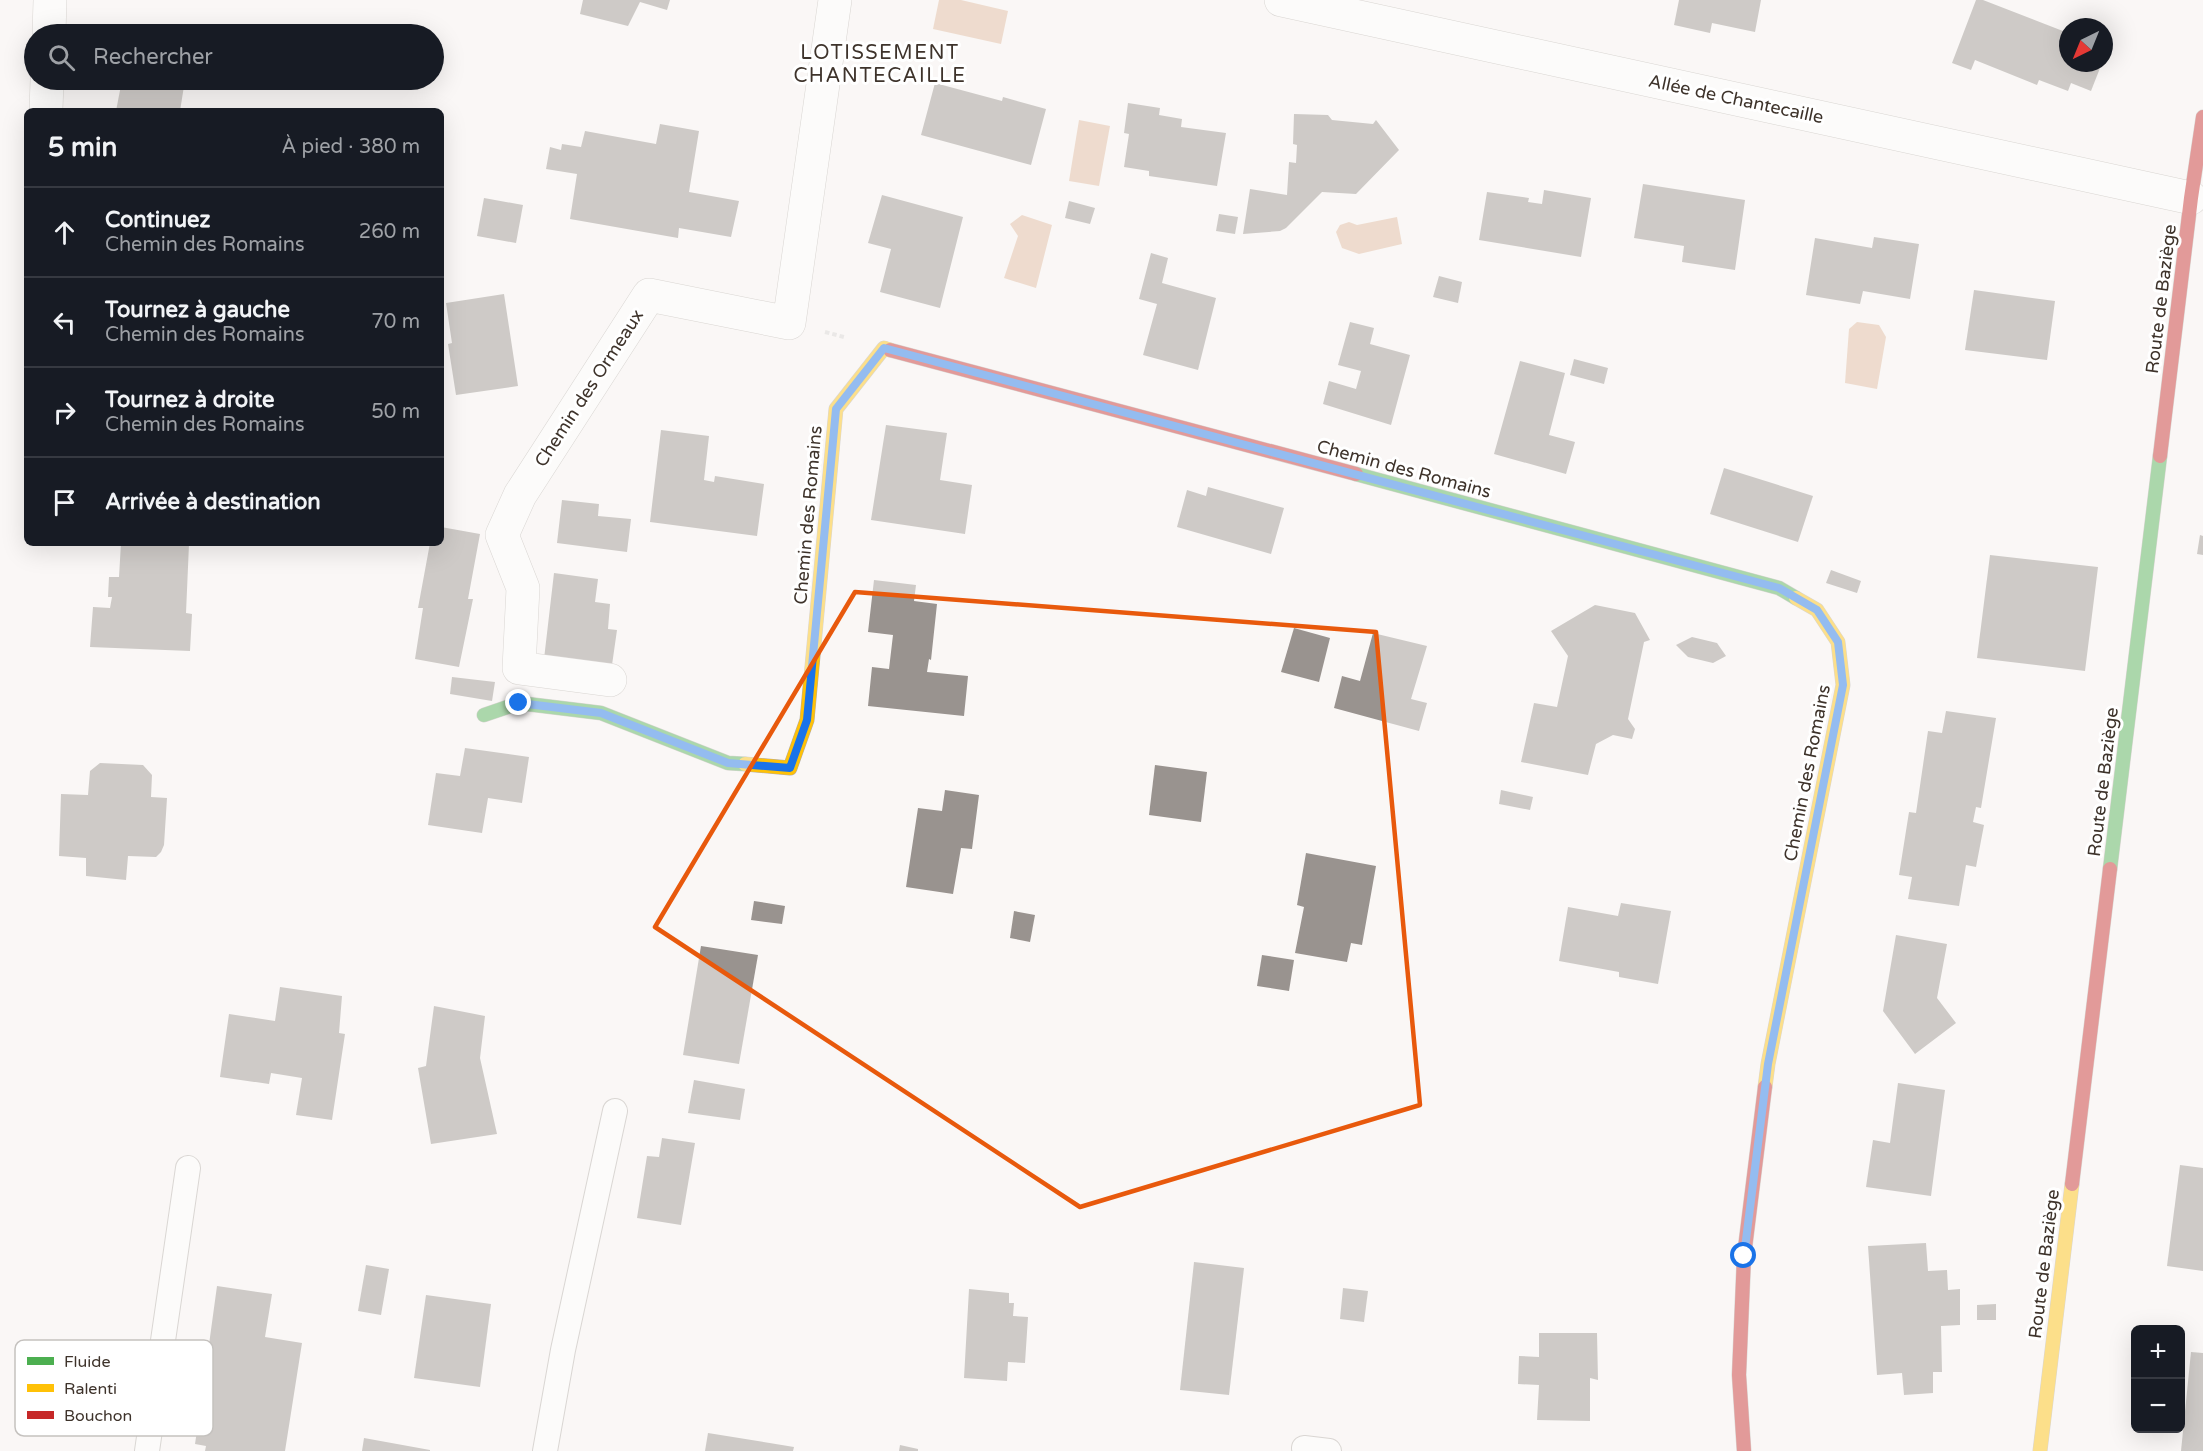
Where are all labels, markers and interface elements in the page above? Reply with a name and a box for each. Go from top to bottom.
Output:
north arrow [2059,18,2113,72]
search box [24,24,444,90]
icon: search [45,41,78,74]
district label: LOTISSEMENT CHANTECAILLE [793,41,967,88]
text: Rechercher [93,44,213,70]
street label: Allée de Chantecaille [1647,70,1825,128]
text: 5 min [48,132,117,163]
text: À pied · 380 m [282,135,420,159]
text: Continuez [105,207,210,233]
icon: ahead [48,216,81,249]
text: 260 m [359,220,420,244]
street label: Route de Baziège [2141,223,2181,375]
text: Chemin des Romains [105,233,305,257]
text: Tournez à gauche [105,297,290,323]
street label: Chemin des Ormeaux [530,305,648,471]
icon: left [48,306,81,339]
text: 70 m [371,310,420,334]
text: Chemin des Romains [105,323,305,347]
text: Tournez à droite [105,387,274,413]
icon: right [48,396,81,429]
text: 50 m [371,400,420,424]
text: Chemin des Romains [105,413,305,437]
street label: Chemin des Romains [789,425,827,605]
street label: Chemin des Romains [1314,435,1494,503]
icon: arrive [48,486,81,519]
text: Arrivée à destination [105,489,321,515]
street label: Chemin des Romains [1779,683,1835,863]
route end [505,689,531,715]
street label: Route de Baziège [2083,706,2123,858]
street label: Route de Baziège [2024,1188,2064,1340]
route start [1730,1242,1756,1268]
map controls [2131,1325,2185,1433]
button: + [2131,1325,2185,1379]
legend [15,1340,213,1436]
text: Fluide [64,1352,110,1372]
text: Ralenti [64,1379,117,1399]
button: − [2131,1379,2185,1433]
text: Bouchon [64,1406,132,1426]

